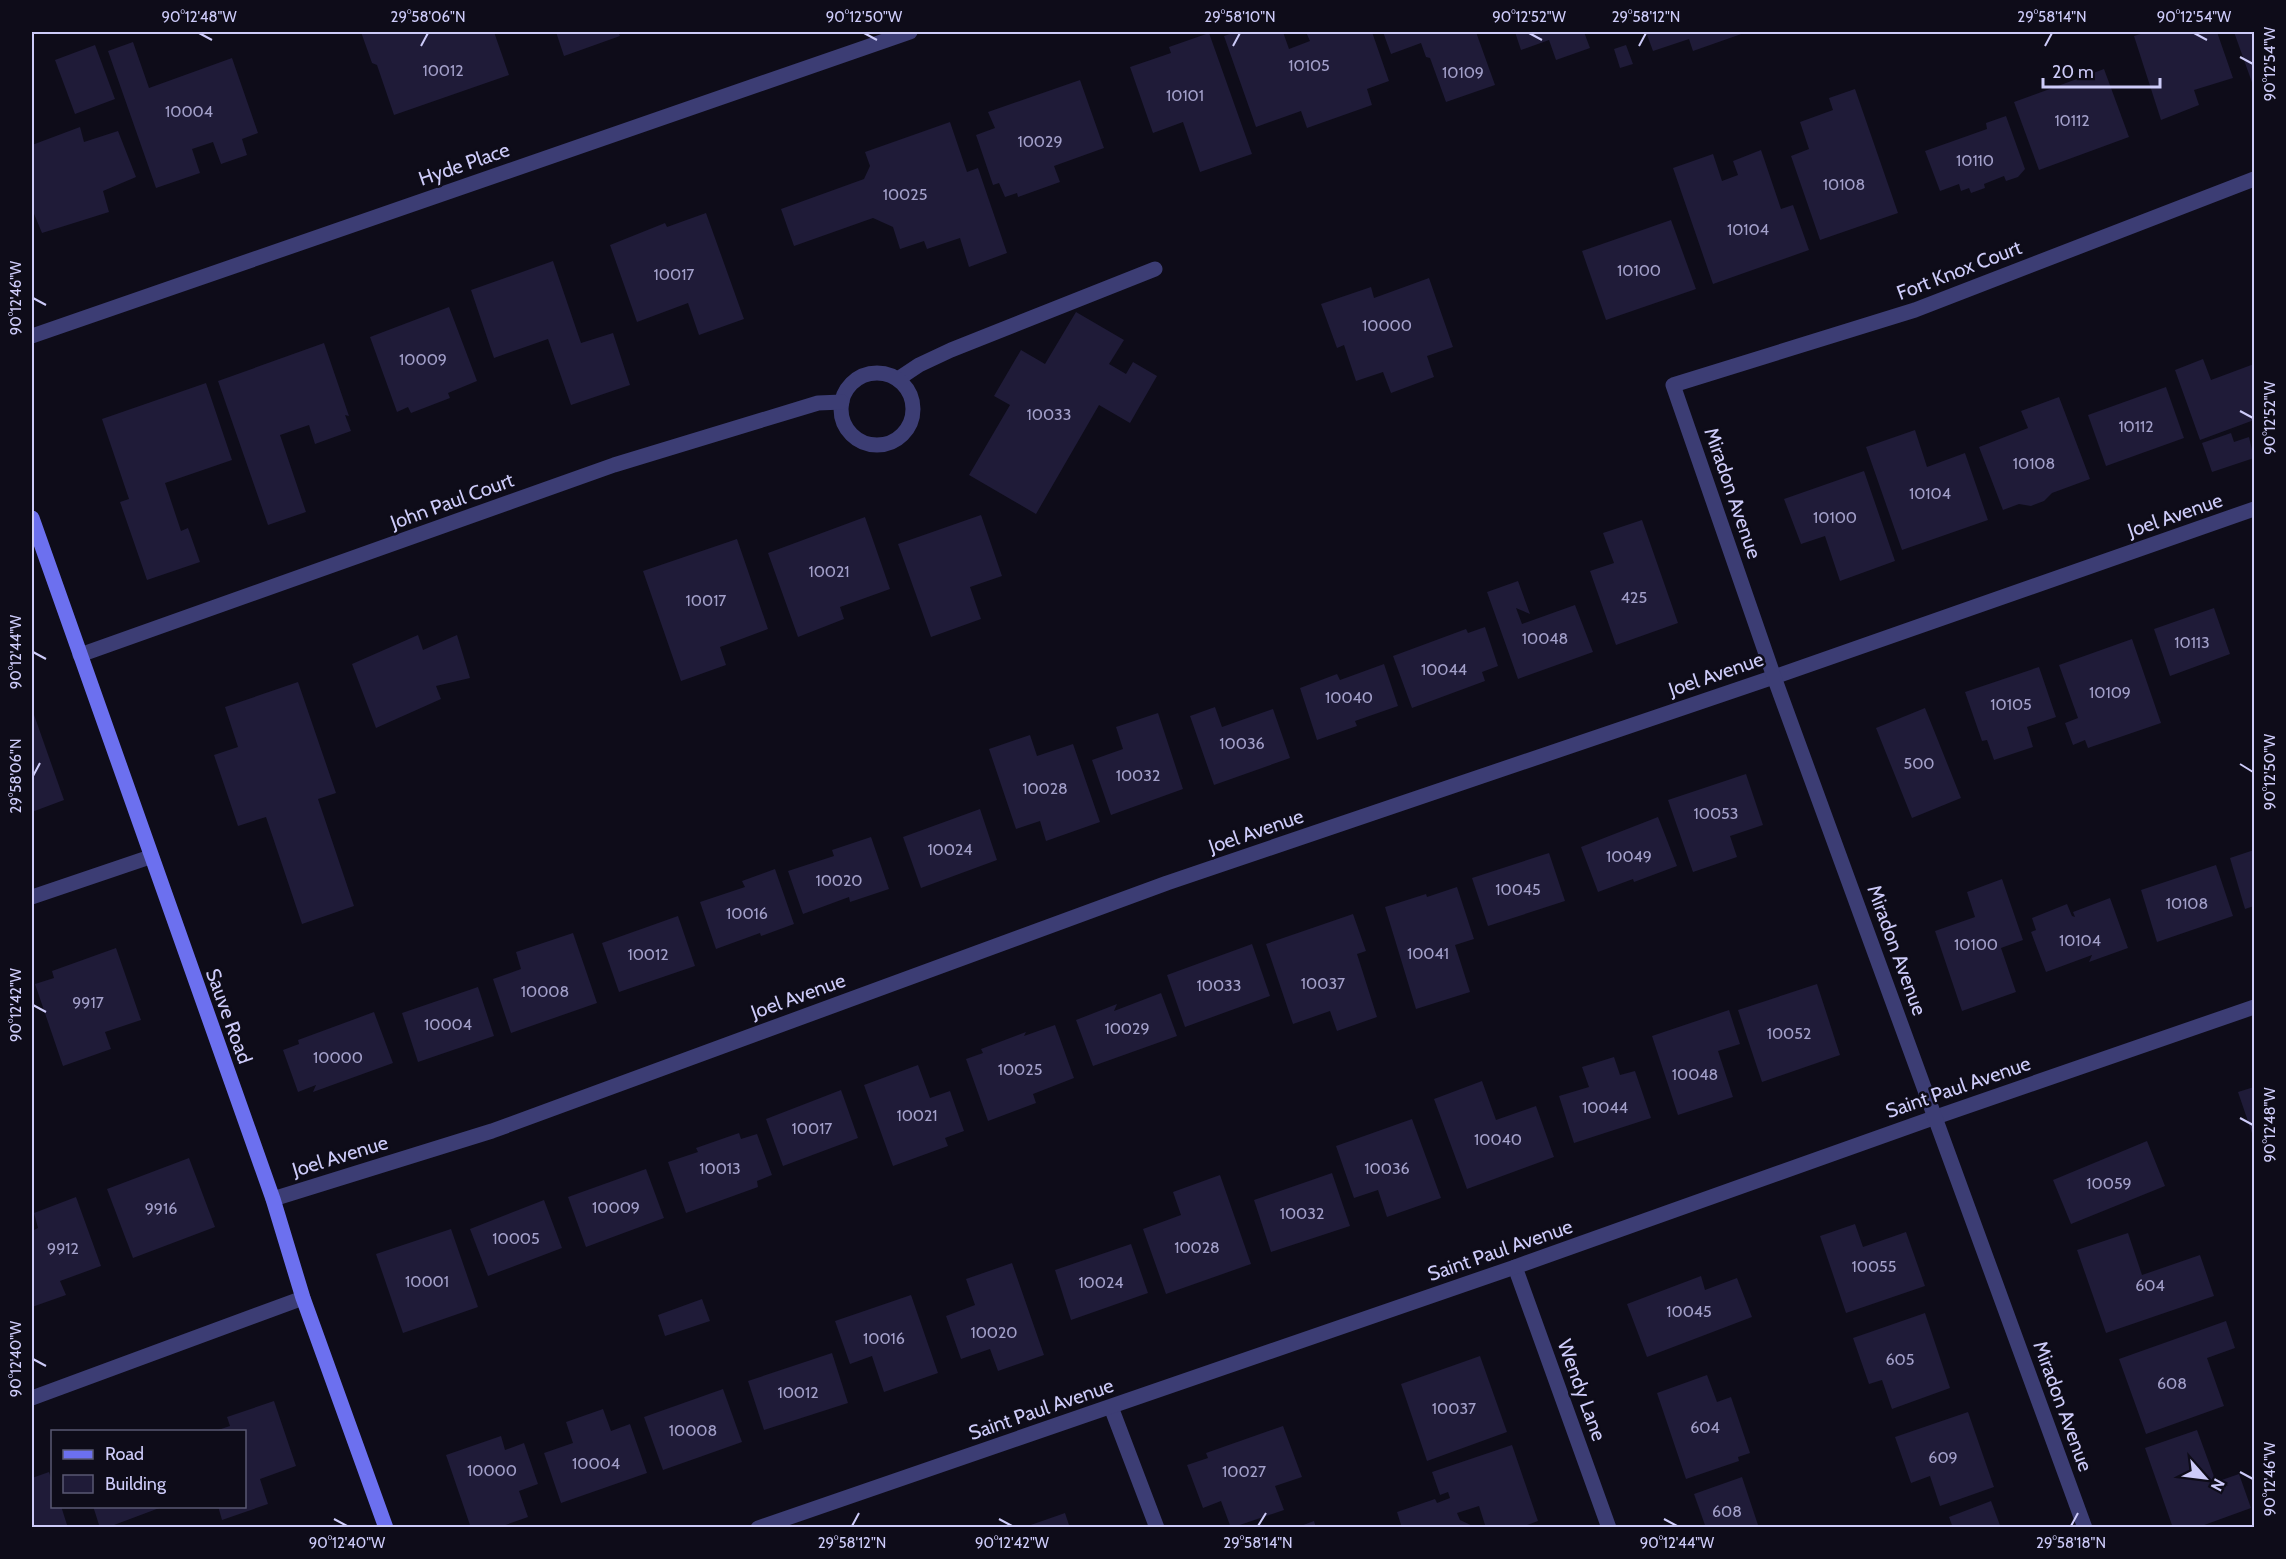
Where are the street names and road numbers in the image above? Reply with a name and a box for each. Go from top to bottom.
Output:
street label: Hyde Place [415,137,513,191]
street label: Fort Knox Court [1893,235,2025,305]
street label: Miradon Avenue [1699,424,1767,562]
street label: John Paul Court [386,468,517,535]
street label: Joel Avenue [2123,488,2226,543]
street label: Joel Avenue [1664,647,1767,702]
street label: Joel Avenue [1204,804,1307,859]
street label: Miradon Avenue [1862,881,1932,1019]
street label: Sauve Road [201,965,257,1067]
street label: Joel Avenue [747,968,848,1024]
street label: Saint Paul Avenue [1882,1051,2034,1123]
street label: Joel Avenue [288,1130,391,1182]
street label: Saint Paul Avenue [1424,1214,1576,1286]
street label: Wendy Lane [1553,1336,1611,1444]
street label: Miradon Avenue [2028,1337,2098,1475]
street label: Saint Paul Avenue [965,1373,1117,1445]

